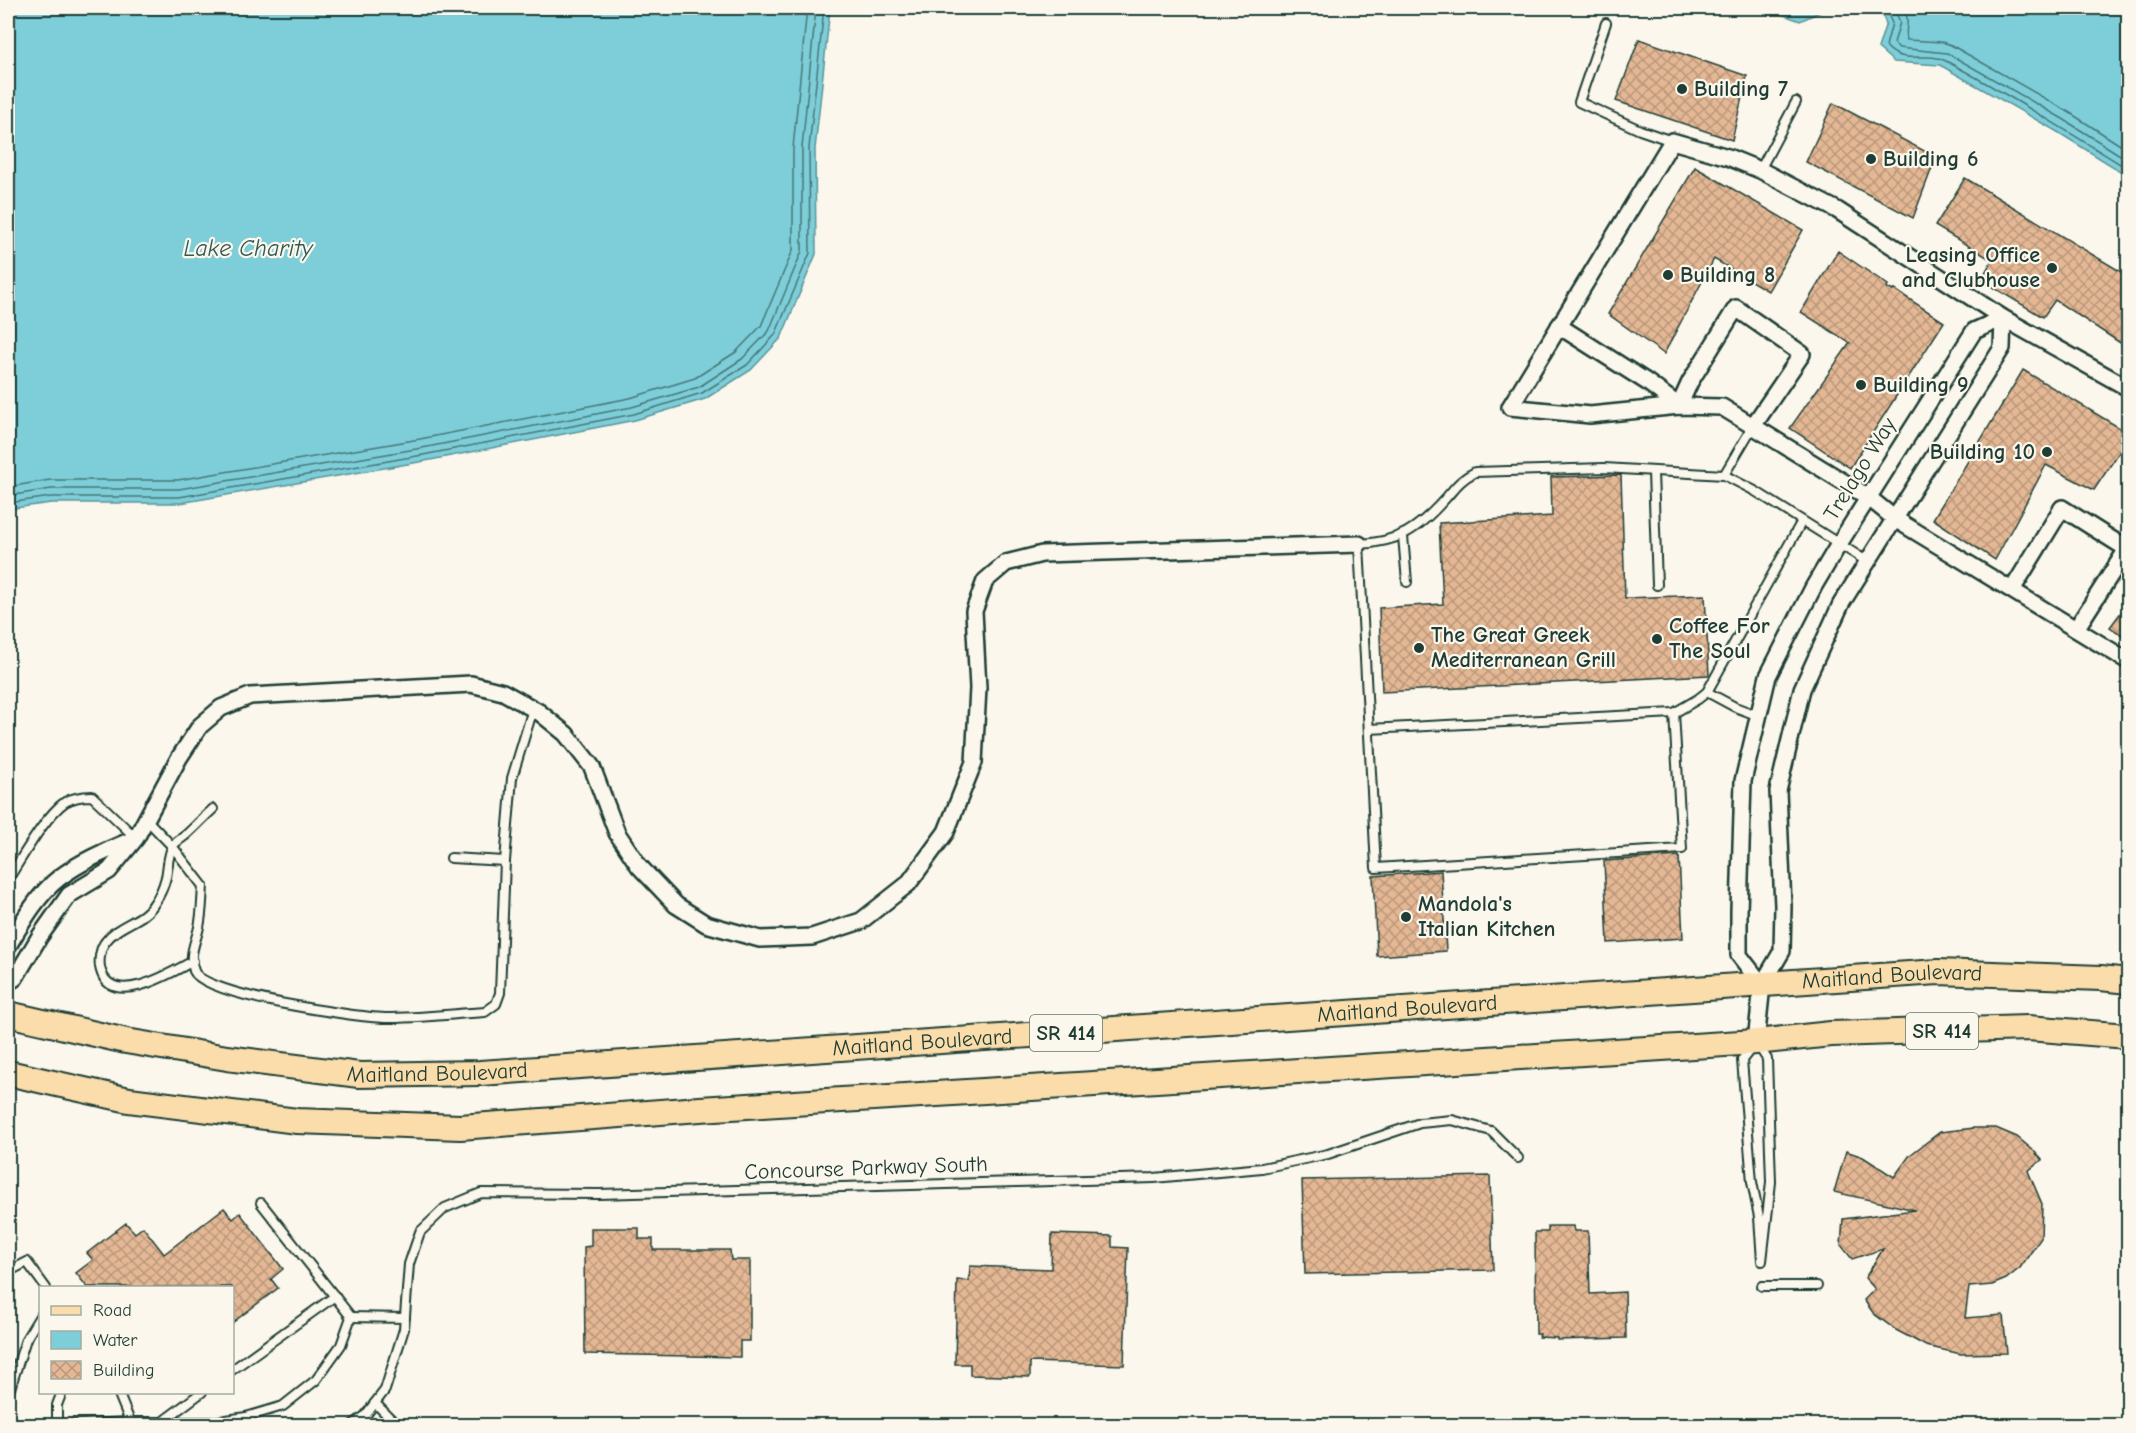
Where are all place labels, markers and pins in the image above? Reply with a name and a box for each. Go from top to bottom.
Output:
place label: Building 7 [1694,76,1788,102]
marker: Building 7 [1675,82,1689,96]
place label: Building 6 [1883,146,1979,172]
marker: Building 6 [1864,152,1878,166]
place label: Leasing Office and Clubhouse [1902,242,2040,293]
marker: Leasing Office and Clubhouse [2045,261,2059,275]
place label: Building 8 [1680,262,1775,288]
marker: Building 8 [1661,268,1675,282]
place label: Building 9 [1873,372,1969,398]
marker: Building 9 [1854,378,1868,392]
place label: Building 10 [1930,439,2035,465]
marker: Building 10 [2040,445,2054,459]
place label: Coffee For The Soul [1669,613,1770,664]
place label: The Great Greek Mediterranean Grill [1431,622,1616,673]
marker: Coffee For The Soul [1650,632,1664,646]
marker: The Great Greek Mediterranean Grill [1412,641,1426,655]
place label: Mandola's Italian Kitchen [1418,891,1555,942]
marker: Mandola's Italian Kitchen [1399,910,1413,924]

